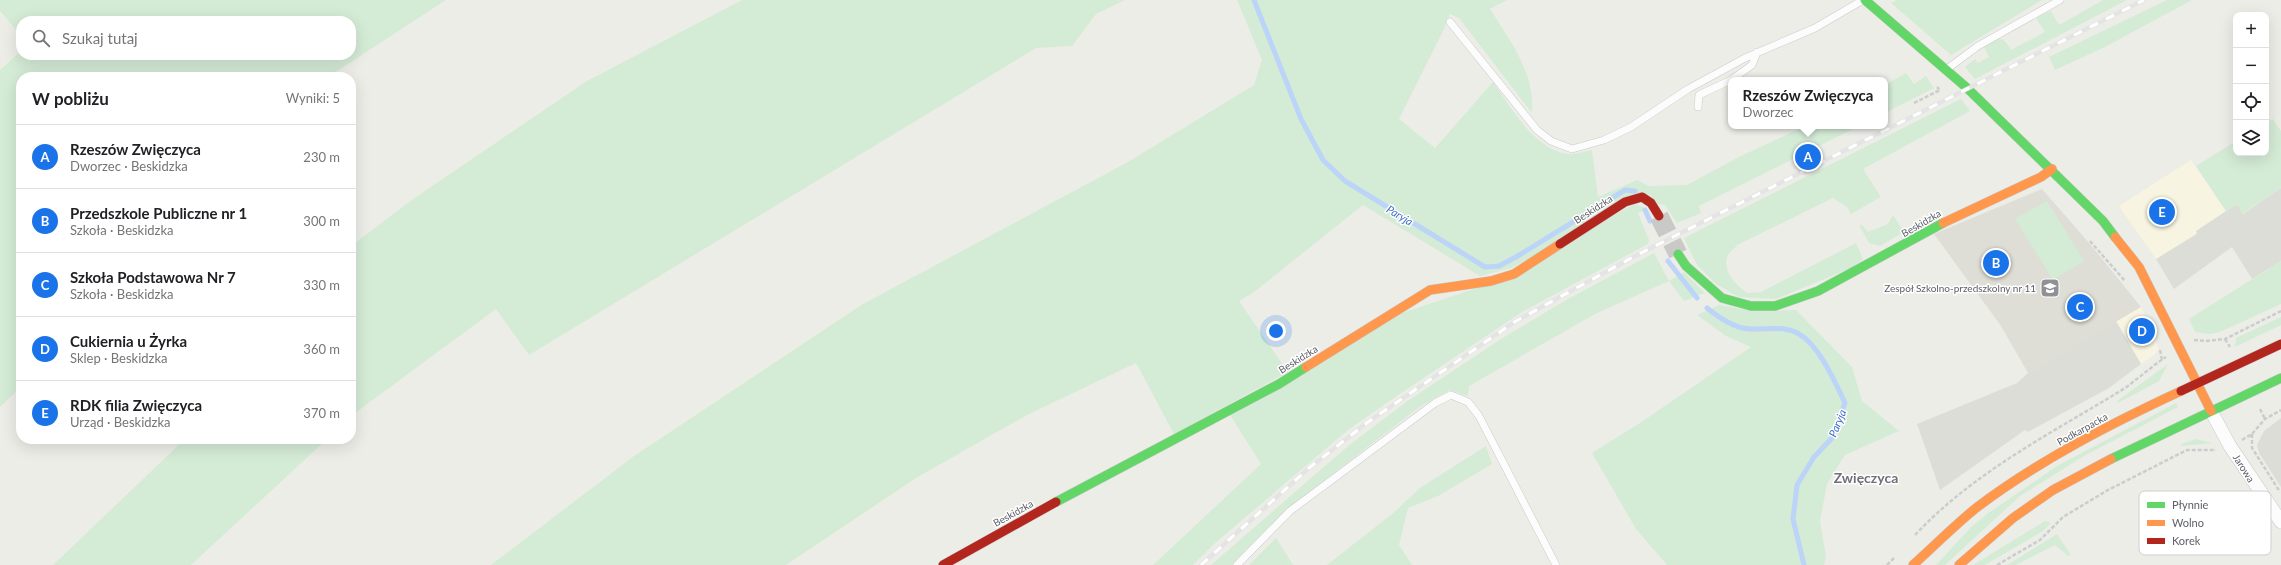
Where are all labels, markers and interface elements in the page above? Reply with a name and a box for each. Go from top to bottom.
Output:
map controls [2233,12,2269,156]
button: + [2233,12,2269,48]
search box [16,16,356,60]
icon: search [30,27,52,49]
text: Szukaj tutaj [62,29,138,47]
button: − [2233,48,2269,84]
popup [1728,77,1888,129]
button: locate [2233,84,2269,120]
text: Rzeszów Zwięczyca [1743,86,1873,104]
text: W pobliżu [32,88,109,109]
text: Wyniki: 5 [286,90,340,106]
text: Dworzec [1743,104,1794,120]
button: layers [2233,120,2269,156]
text: Rzeszów Zwięczyca [70,140,201,158]
pin: A [1795,142,1821,172]
text: A [40,149,50,165]
text: 230 m [303,149,340,165]
text: Dworzec · Beskidzka [70,158,188,174]
street label: Beskidzka [1571,192,1615,226]
pin: E [2149,197,2175,227]
water label: Paryja [1384,202,1416,228]
text: Przedszkole Publiczne nr 1 [70,204,247,222]
street label: Beskidzka [1899,207,1943,239]
text: B [41,213,49,229]
text: 300 m [303,213,340,229]
text: Szkoła · Beskidzka [70,222,174,238]
pin: B [1983,248,2009,278]
text: Szkoła Podstawowa Nr 7 [70,268,236,286]
text: C [41,277,49,293]
text: 330 m [303,277,340,293]
school or university icon: Zespół Szkolno-przedszkolny nr 11 [2039,277,2061,299]
place label: Zespół Szkolno-przedszkolny nr 11 [1884,282,2036,294]
text: Szkoła · Beskidzka [70,286,174,302]
pin: C [2067,292,2093,322]
pin: D [2129,316,2155,346]
your location [1266,321,1286,341]
text: Cukiernia u Żyrka [70,332,187,350]
text: D [40,341,50,357]
text: 360 m [303,341,340,357]
street label: Beskidzka [1276,342,1320,376]
text: Sklep · Beskidzka [70,350,168,366]
text: RDK filia Zwięczyca [70,396,202,414]
text: E [41,405,49,421]
text: 370 m [303,405,340,421]
water label: Paryja [1826,407,1849,439]
street label: Podkarpacka [2055,410,2109,448]
text: Urząd · Beskidzka [70,414,171,430]
street label: Jarowa [2231,452,2257,484]
district label: Zwięczyca [1834,469,1898,486]
legend [2139,491,2271,555]
street label: Beskidzka [991,497,1035,529]
text: Płynnie [2172,498,2209,511]
text: Wolno [2172,516,2204,529]
text: Korek [2172,534,2201,547]

